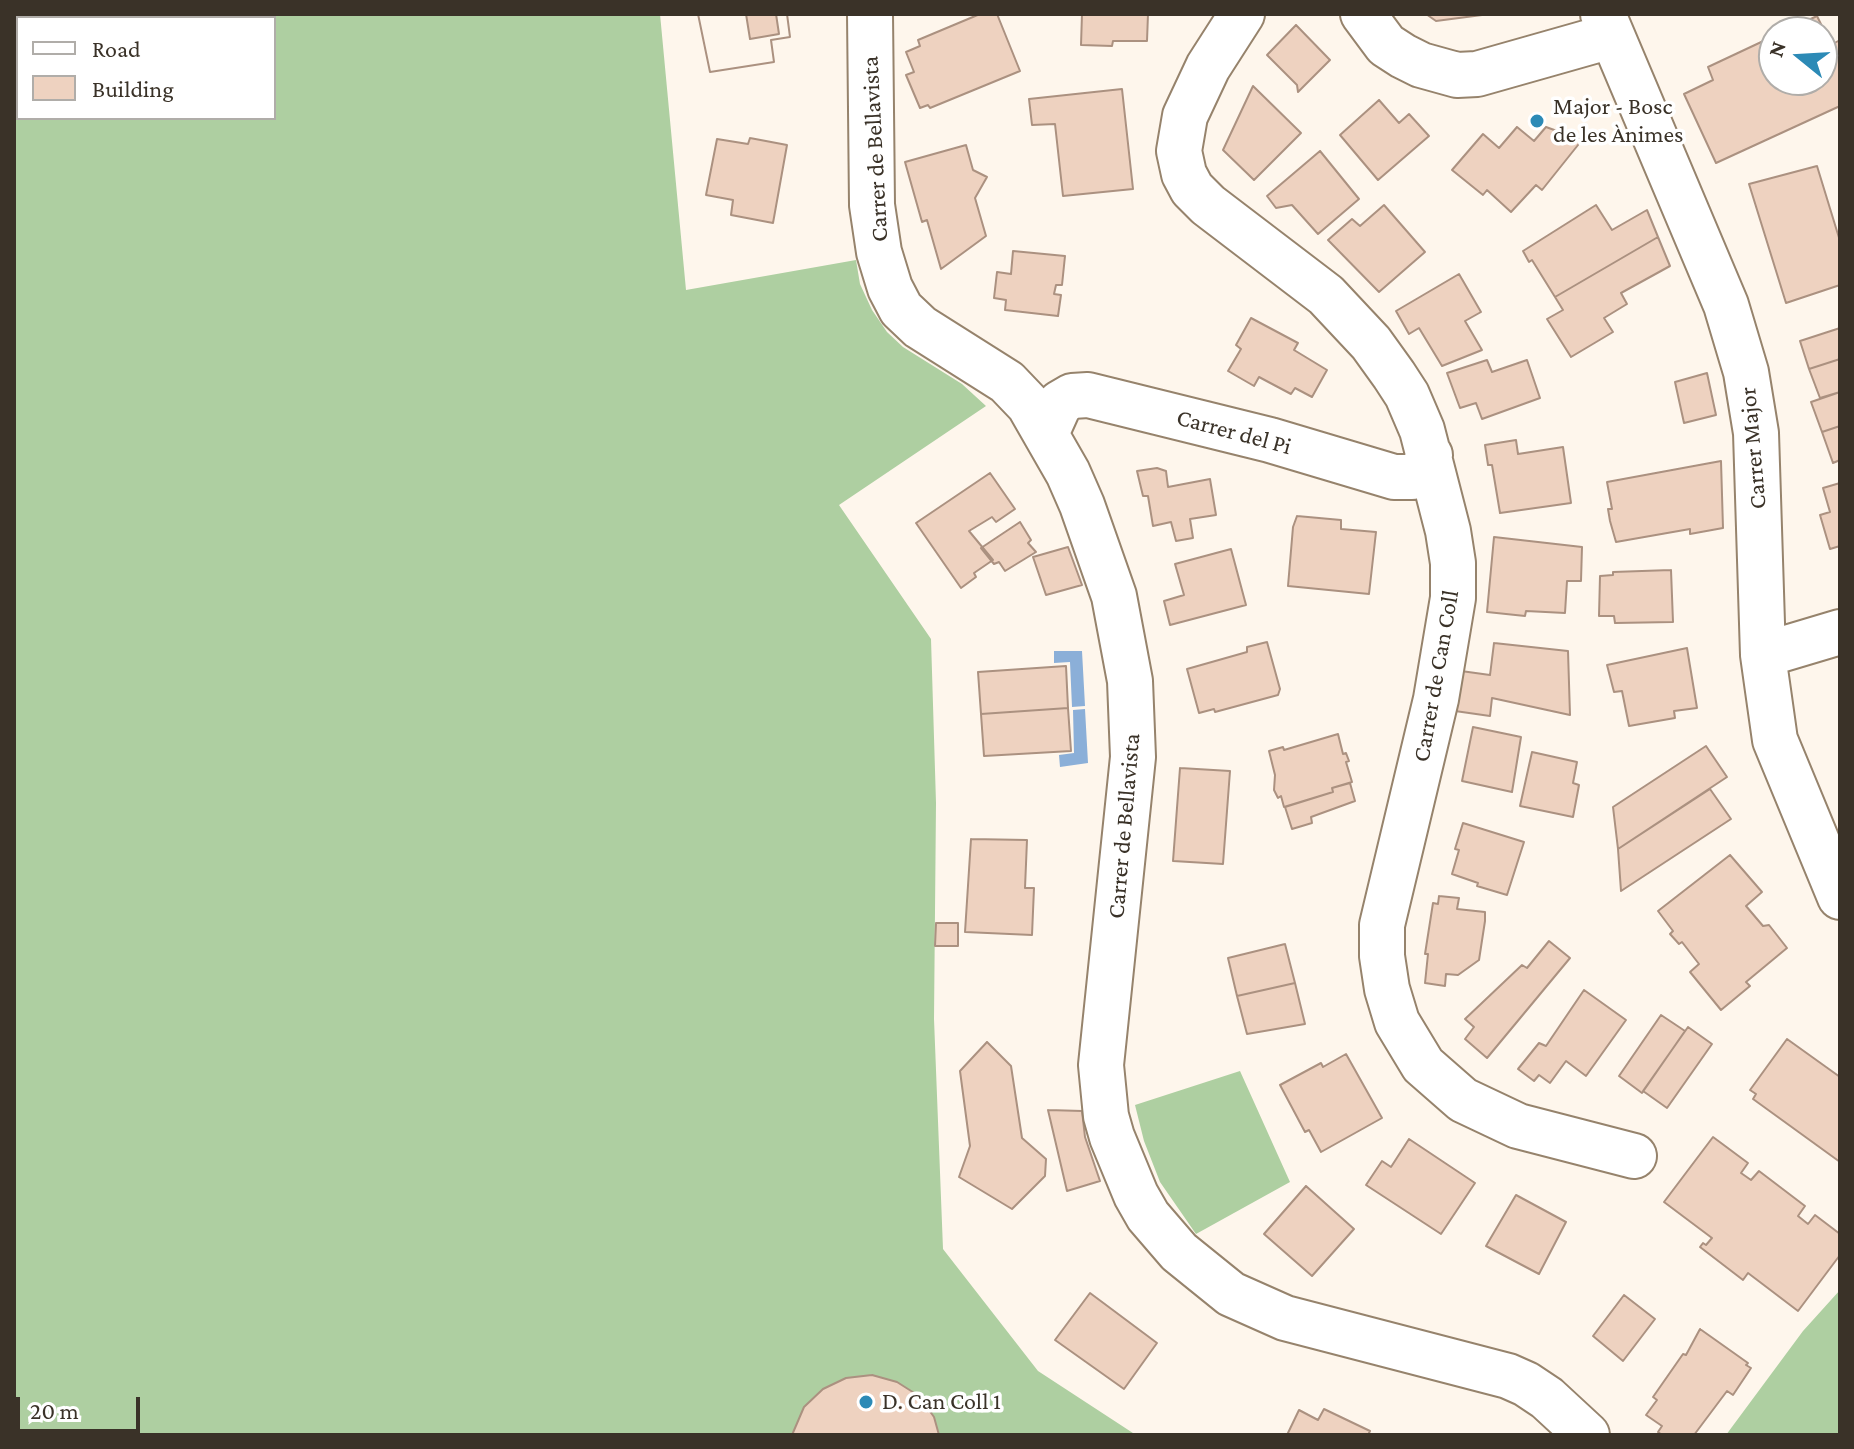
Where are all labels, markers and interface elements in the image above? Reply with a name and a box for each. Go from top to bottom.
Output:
legend [16,16,276,120]
north arrow [1758,16,1838,96]
text: Road [92,35,141,62]
text: N [1762,38,1791,60]
street label: Carrer de Bellavista [856,55,894,243]
text: Building [92,75,174,102]
place label: Major - Bosc de les Ànimes [1553,93,1684,149]
marker: Major - Bosc de les Ànimes [1528,112,1546,130]
street label: Carrer Major [1733,386,1773,510]
street label: Carrer del Pi [1173,403,1295,461]
street label: Carrer de Can Coll [1407,588,1465,764]
street label: Carrer de Bellavista [1102,732,1146,920]
scale bar [20,1381,144,1431]
place label: D. Can Coll 1 [882,1388,1001,1416]
marker: D. Can Coll 1 [857,1393,875,1411]
text: 20 m [30,1397,79,1424]

